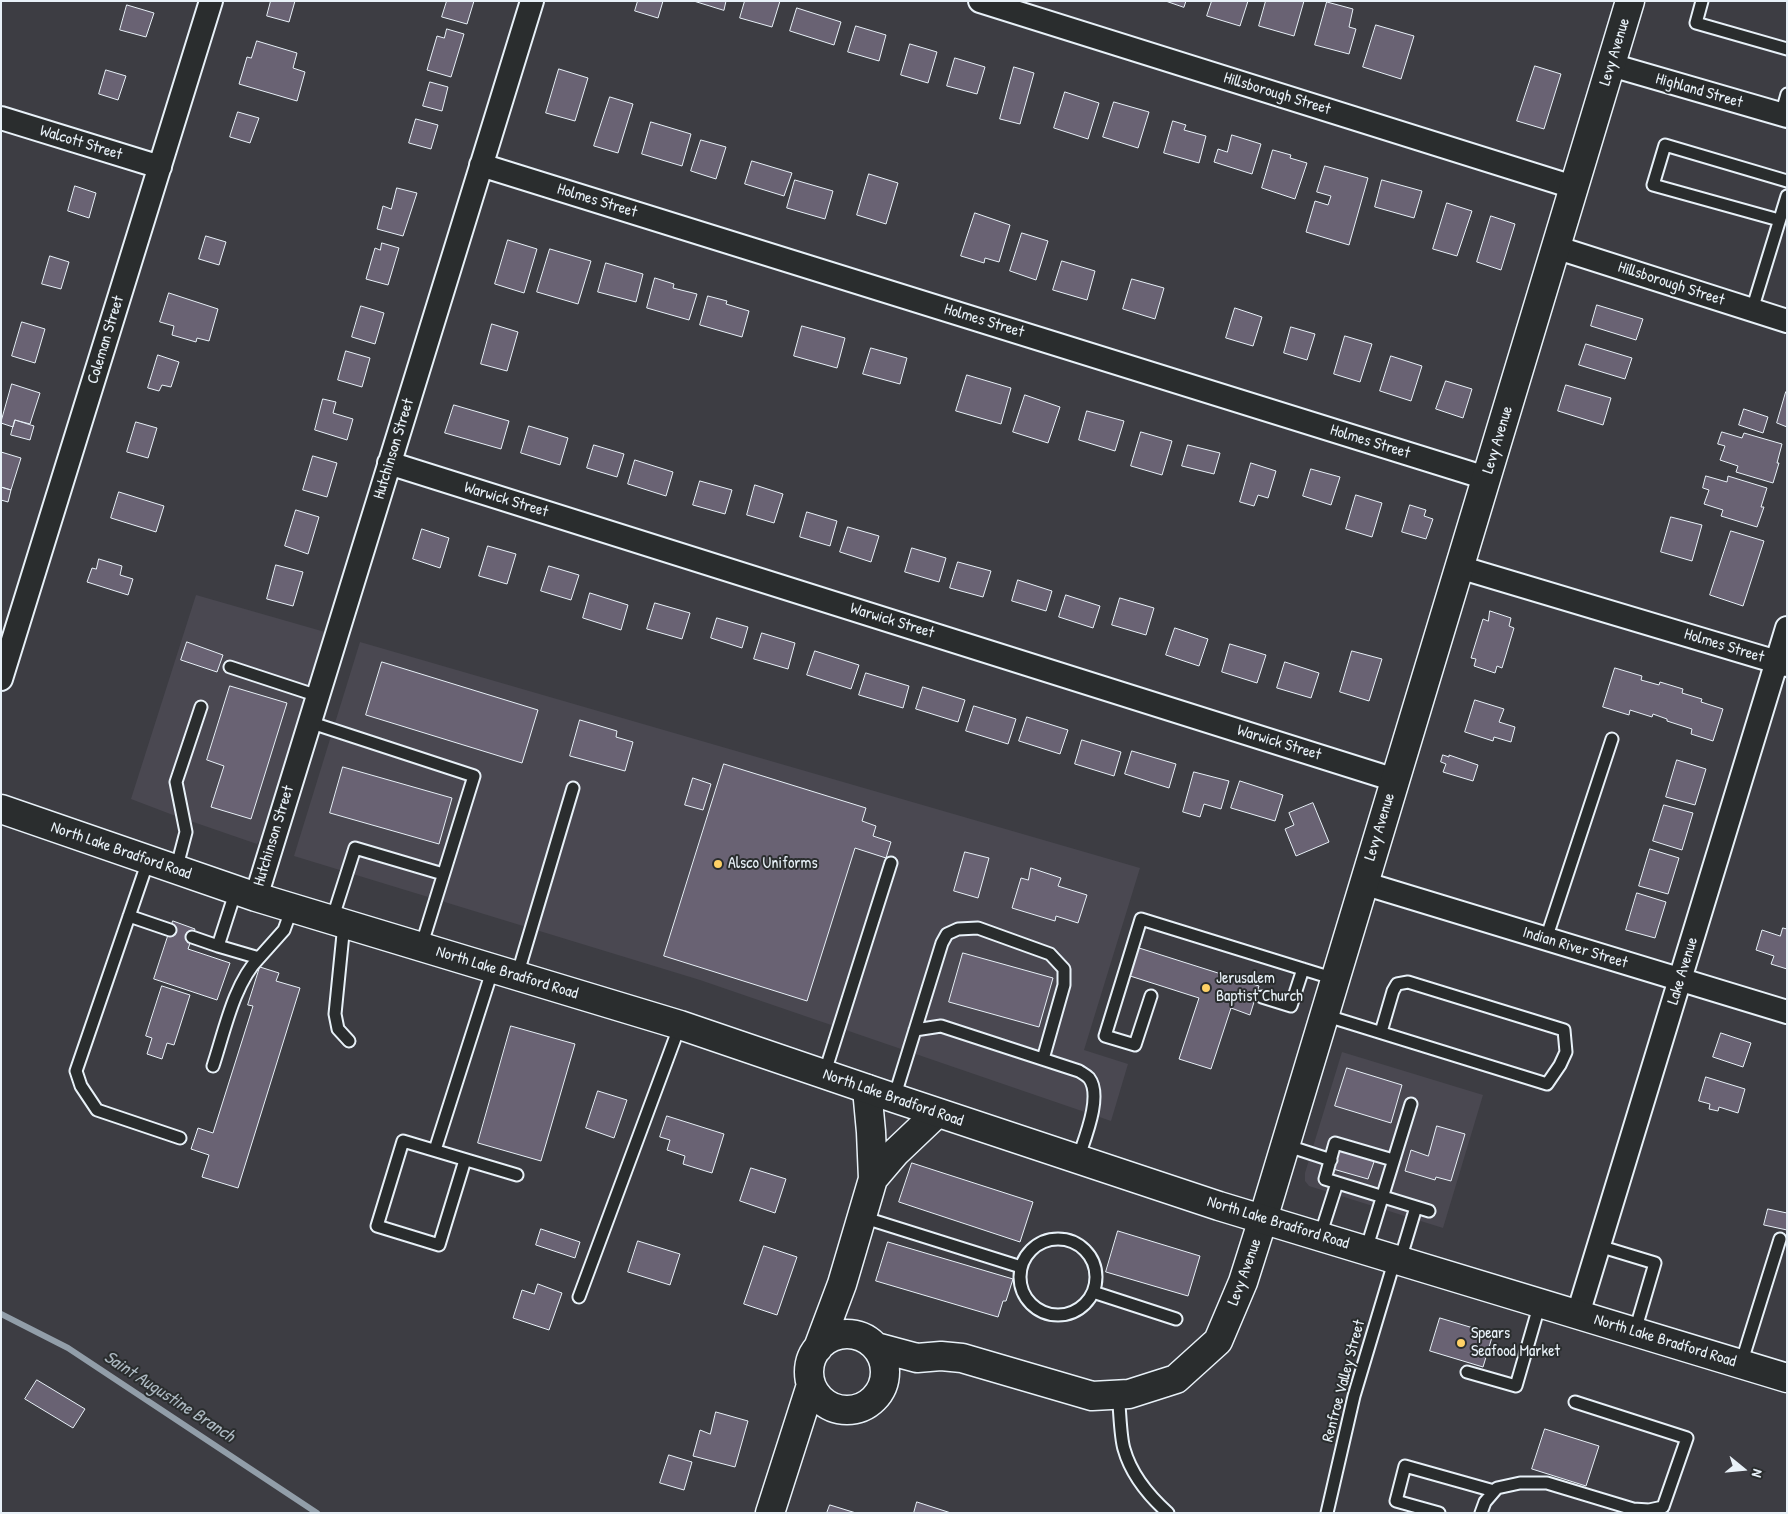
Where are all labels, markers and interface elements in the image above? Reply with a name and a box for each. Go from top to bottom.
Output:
street label: Levy Avenue [1596,16,1634,88]
street label: Hillsborough Street [1221,69,1333,119]
street label: Highland Street [1653,69,1745,113]
street label: Walcott Street [38,121,124,165]
street label: Holmes Street [555,180,639,222]
street label: Hillsborough Street [1615,258,1727,310]
street label: Coleman Street [83,294,129,386]
street label: Holmes Street [942,300,1026,342]
street label: Hutchinson Street [370,397,418,501]
street label: Levy Avenue [1479,404,1517,476]
street label: Holmes Street [1328,421,1412,463]
street label: Warwick Street [462,478,550,522]
street label: Warwick Street [848,599,936,643]
street label: Holmes Street [1682,625,1766,667]
street label: Warwick Street [1235,721,1323,765]
street label: Hutchinson Street [250,784,298,888]
street label: Levy Avenue [1361,791,1399,863]
street label: North Lake Bradford Road [48,818,194,884]
place label: Alsco Uniforms [728,854,818,874]
marker: Alsco Uniforms [712,858,724,870]
street label: Indian River Street [1520,923,1630,973]
street label: Lake Avenue [1664,935,1702,1007]
street label: North Lake Bradford Road [434,942,580,1004]
place label: Jerusalem Baptist Church [1216,969,1303,1007]
marker: Jerusalem Baptist Church [1200,982,1212,994]
street label: North Lake Bradford Road [820,1065,966,1131]
street label: North Lake Bradford Road [1205,1192,1351,1254]
street label: Levy Avenue [1224,1236,1266,1308]
street label: North Lake Bradford Road [1592,1310,1738,1372]
street label: Renfroe Valley Street [1318,1318,1370,1444]
place label: Spears Seafood Market [1471,1324,1560,1362]
marker: Spears Seafood Market [1455,1337,1467,1349]
water label: Saint Augustine Branch [100,1347,238,1447]
north arrow [1718,1444,1768,1494]
text: N [1748,1467,1768,1480]

